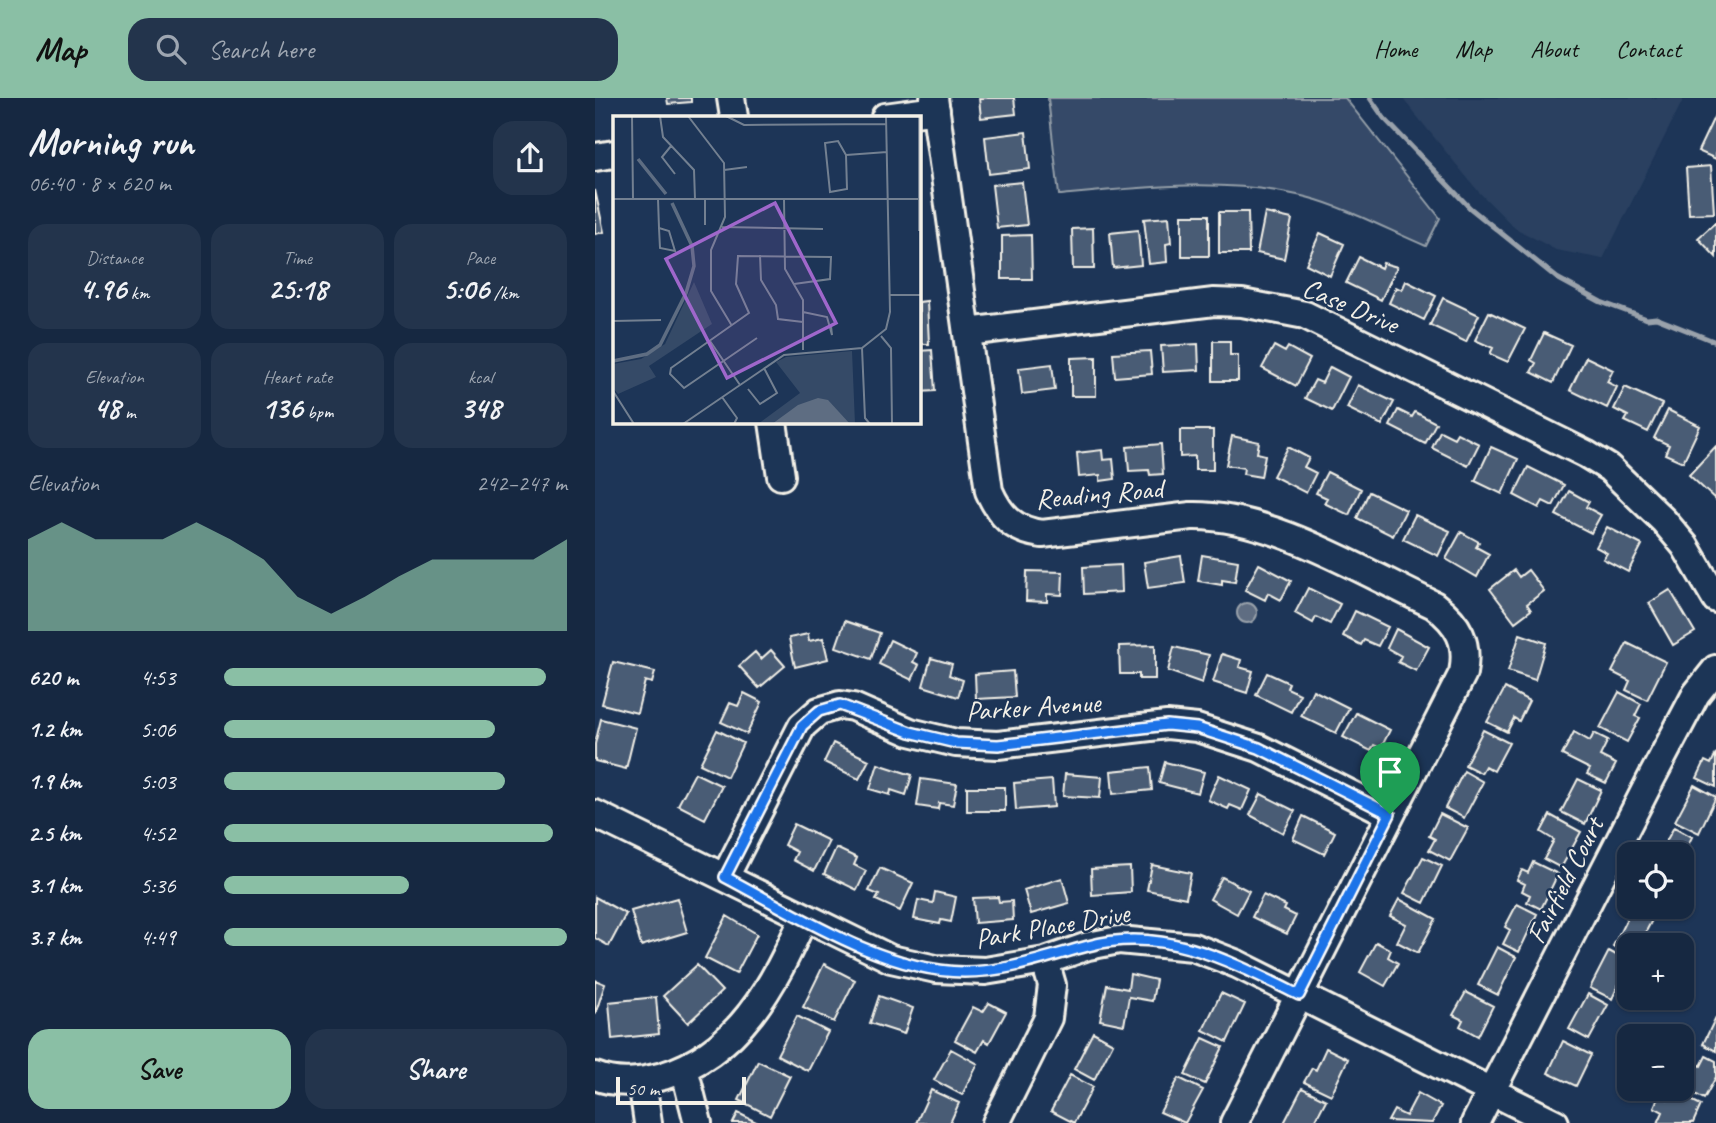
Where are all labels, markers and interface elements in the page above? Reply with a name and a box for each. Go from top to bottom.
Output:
search box [128,18,618,81]
text: Map [35,28,86,70]
icon: search [152,30,190,68]
text: Search here [208,33,314,66]
text: Home [1374,34,1417,64]
text: Map [1455,34,1492,64]
text: About [1530,34,1578,64]
text: Contact [1616,34,1681,64]
inset map [613,116,921,424]
text: Morning run [28,119,194,166]
button: share [493,121,567,195]
text: 06:40 · 8 × 620 m [28,169,171,198]
text: Distance [86,246,143,270]
text: Time [283,246,312,270]
text: Pace [466,246,495,270]
text: 4.96 [80,270,126,308]
text: 25:18 [268,270,327,308]
text: 5:06 [442,270,489,308]
street label: Case Drive [1298,270,1406,342]
text: km [126,281,149,305]
text: /km [489,281,519,305]
text: Elevation [85,365,144,389]
text: Heart rate [263,365,332,389]
text: kcal [468,365,493,389]
text: 48 [93,389,120,427]
text: 136 [262,389,303,427]
text: 348 [460,389,501,427]
text: m [120,400,136,424]
text: bpm [303,400,333,424]
text: Elevation [28,469,99,498]
text: 242–247 m [476,469,567,498]
street label: Reading Road [1034,470,1168,516]
text: 620 m [28,663,78,692]
text: 4:53 [140,663,176,692]
street label: Parker Avenue [965,684,1103,729]
text: 1.2 km [28,715,82,744]
text: 5:06 [140,715,176,744]
pin [1360,742,1420,814]
icon: arrive [1371,753,1409,791]
text: 1.9 km [28,767,81,796]
text: 5:03 [140,767,176,796]
street label: Fairfield Court [1518,809,1612,949]
text: 2.5 km [28,819,81,848]
text: 4:52 [140,819,176,848]
map controls [1617,842,1694,1101]
button: locate [1617,842,1694,919]
text: 3.1 km [28,871,82,900]
text: 5:36 [140,871,176,900]
street label: Park Place Drive [972,894,1134,956]
text: 3.7 km [28,923,81,952]
text: 4:49 [140,923,176,952]
button: + [1617,933,1694,1010]
button: − [1617,1024,1694,1101]
button: Save [28,1029,291,1109]
button: Share [305,1029,567,1109]
scale bar [616,1074,745,1106]
text: 50 m [627,1077,659,1101]

